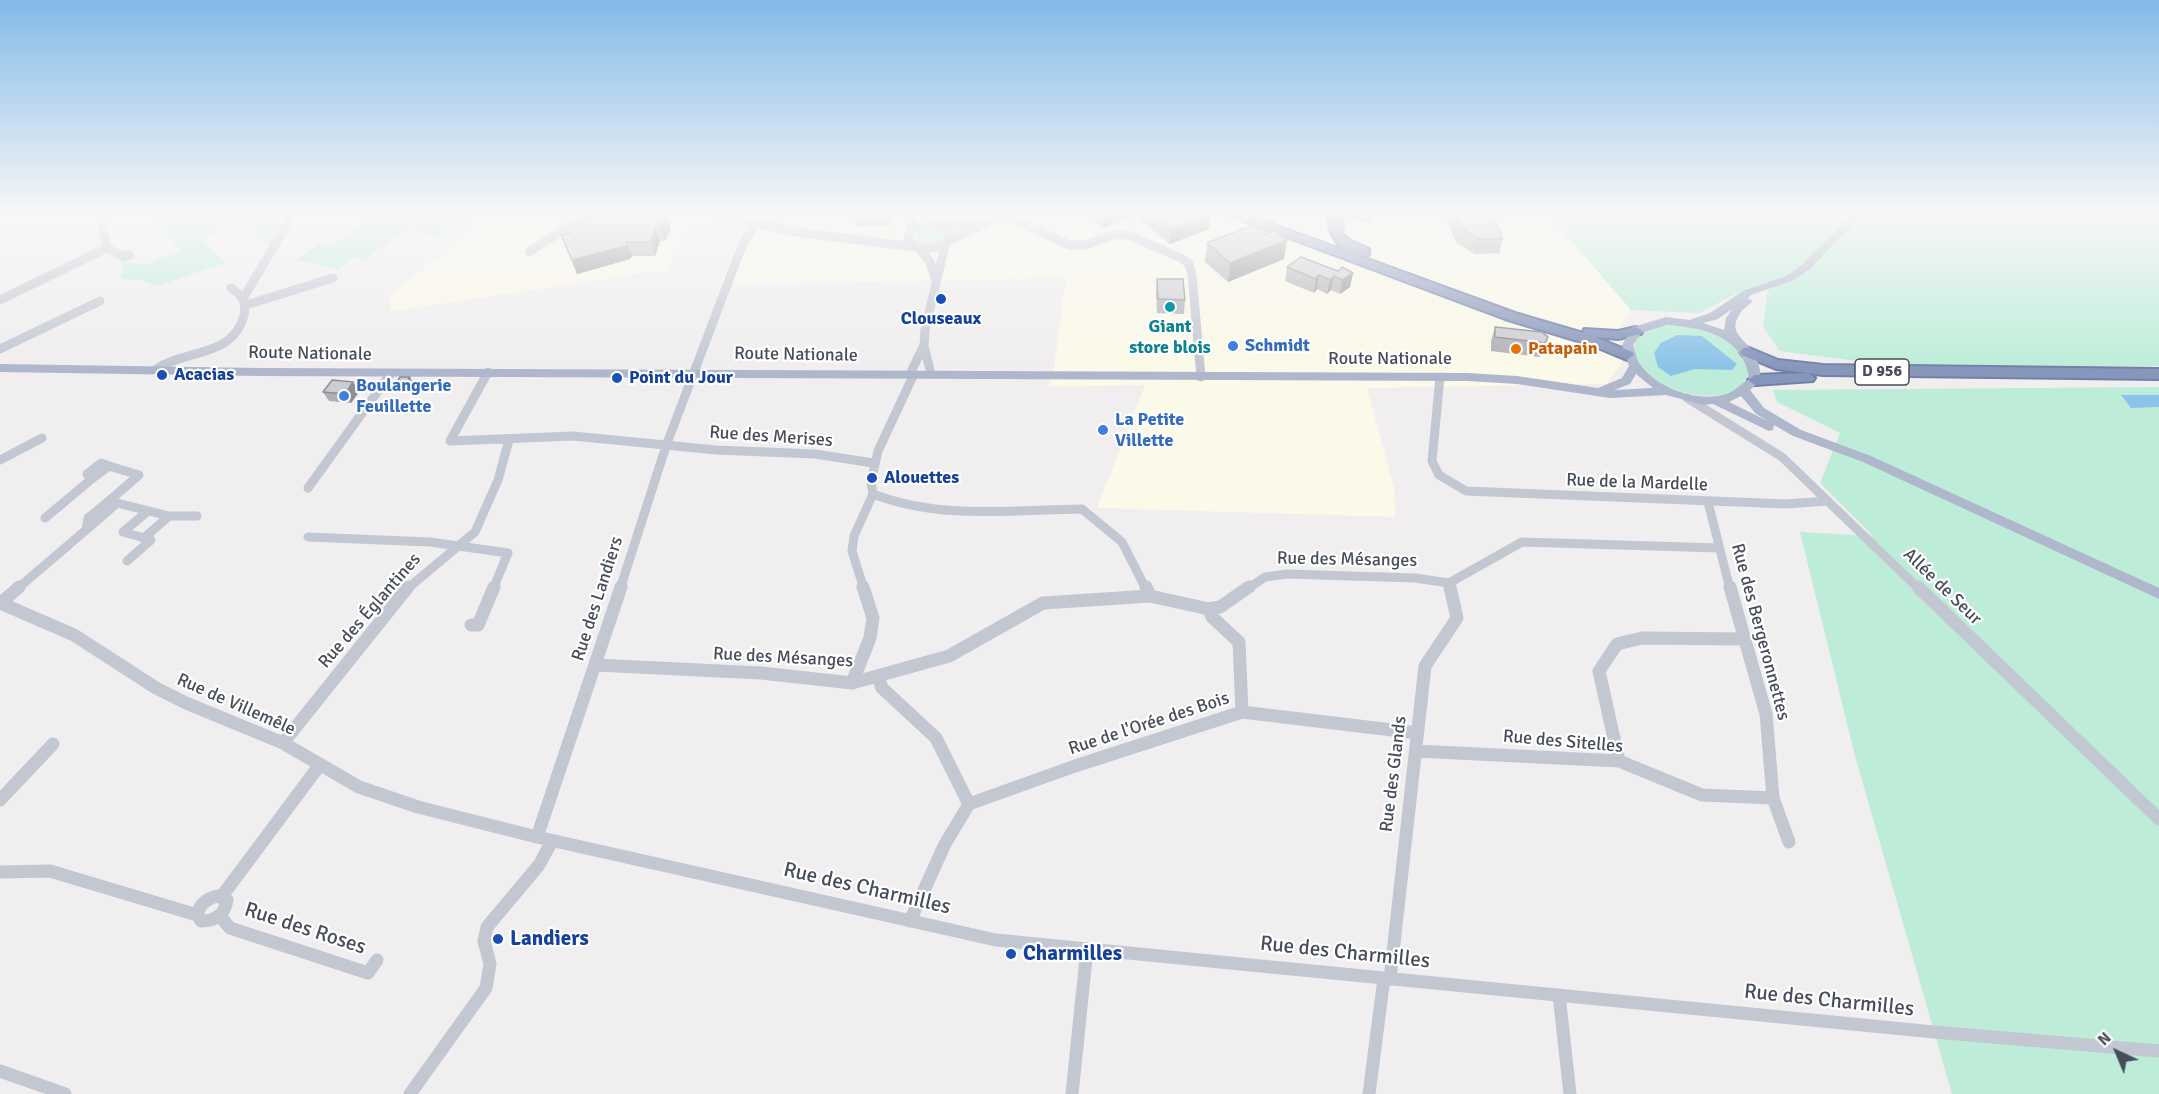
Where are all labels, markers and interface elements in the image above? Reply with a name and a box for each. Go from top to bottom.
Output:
marker: Clouseaux [934,292,948,306]
marker: Giant store blois [1163,300,1177,314]
place label: Clouseaux [901,308,981,330]
place label: Giant store blois [1129,316,1211,358]
place label: Schmidt [1245,335,1310,357]
place label: Patapain [1528,338,1598,360]
marker: Schmidt [1226,339,1240,353]
street label: Route Nationale [248,342,372,366]
marker: Patapain [1509,342,1523,356]
street label: Route Nationale [734,343,858,367]
street label: Route Nationale [1328,348,1452,370]
road number: D 956 [1855,359,1909,385]
place label: Acacias [174,364,234,386]
place label: Point du Jour [629,367,733,389]
marker: Acacias [155,368,169,382]
marker: Point du Jour [610,371,624,385]
place label: Boulangerie Feuillette [356,375,451,418]
marker: Boulangerie Feuillette [337,389,351,403]
place label: La Petite Villette [1115,409,1184,452]
street label: Rue des Merises [709,422,833,452]
marker: La Petite Villette [1096,423,1110,437]
place label: Alouettes [884,467,959,489]
street label: Rue de la Mardelle [1566,470,1708,496]
marker: Alouettes [865,471,879,485]
street label: Rue des Landiers [568,534,628,664]
street label: Rue des Bergeronnettes [1726,541,1794,723]
street label: Allée de Seur [1898,544,1986,630]
street label: Rue des Mésanges [1277,548,1417,572]
street label: Rue des Églantines [314,549,426,673]
street label: Rue des Mésanges [712,644,854,672]
street label: Rue de Villemêle [173,669,299,741]
street label: Rue de l'Orée des Bois [1066,688,1232,760]
street label: Rue des Glands [1376,715,1412,833]
street label: Rue des Sitelles [1502,726,1624,758]
street label: Rue des Charmilles [781,858,953,920]
street label: Rue des Roses [241,898,369,960]
place label: Landiers [510,926,589,952]
marker: Landiers [491,932,505,946]
street label: Rue des Charmilles [1259,932,1431,974]
place label: Charmilles [1023,941,1122,967]
marker: Charmilles [1004,947,1018,961]
street label: Rue des Charmilles [1743,980,1915,1022]
north arrow [2087,1022,2147,1082]
text: N [2094,1028,2115,1050]

